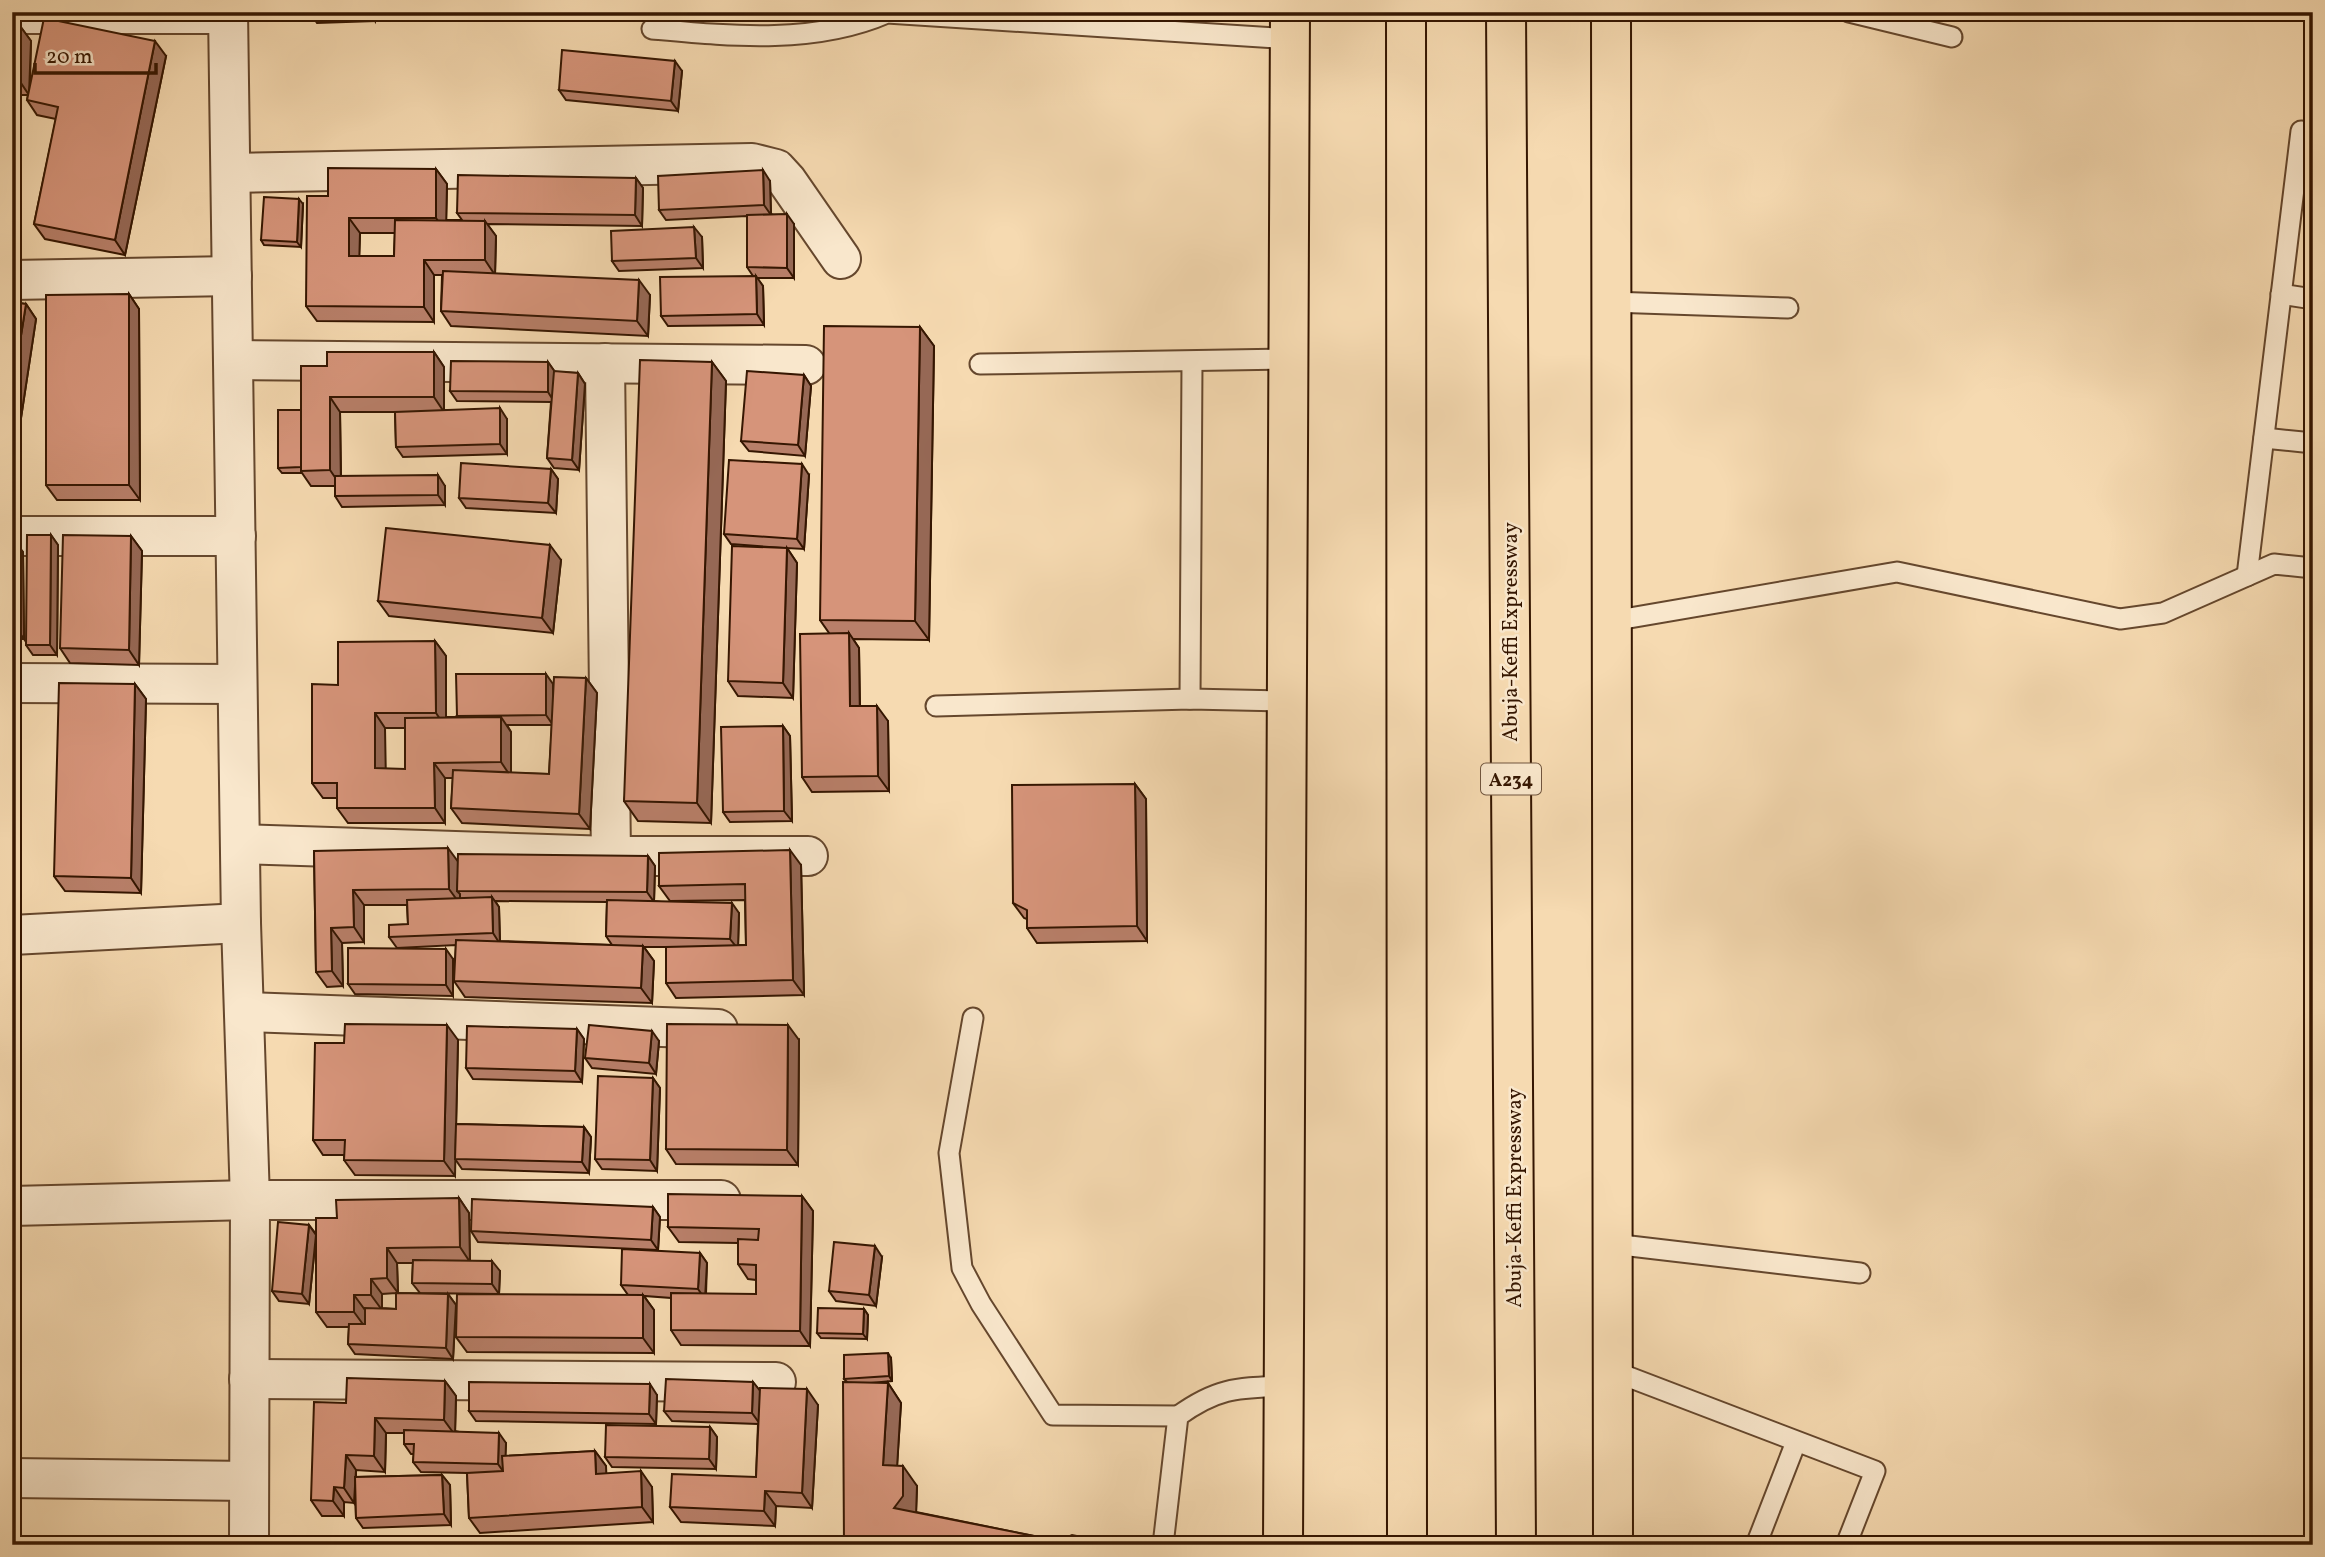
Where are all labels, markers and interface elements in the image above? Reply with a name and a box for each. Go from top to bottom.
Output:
scale bar [35,32,156,76]
text: 20 m [46,43,92,72]
street label: Abuja-Keffi Expressway [1497,522,1526,742]
road number: A234 [1481,764,1541,794]
street label: Abuja-Keffi Expressway [1501,1088,1530,1308]

